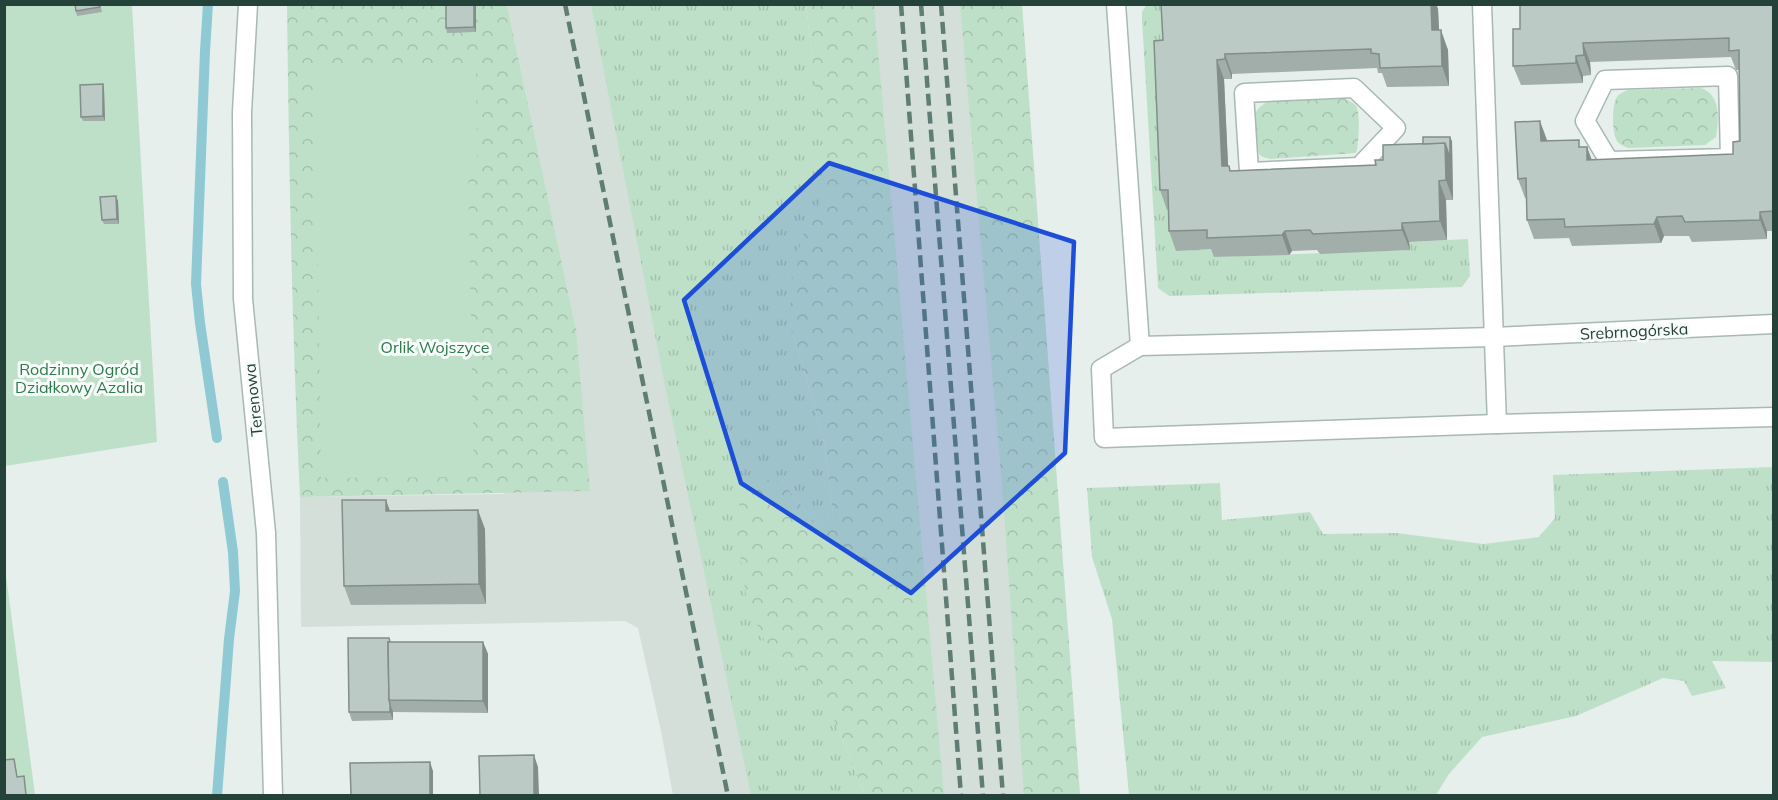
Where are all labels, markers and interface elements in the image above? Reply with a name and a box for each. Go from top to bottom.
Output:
street label: Srebrnogórska [1579,318,1689,344]
park label: Orlik Wojszyce [381,337,489,357]
park label: Rodzinny Ogród Działkowy Azalia [15,359,143,397]
street label: Terenowa [239,363,267,437]

